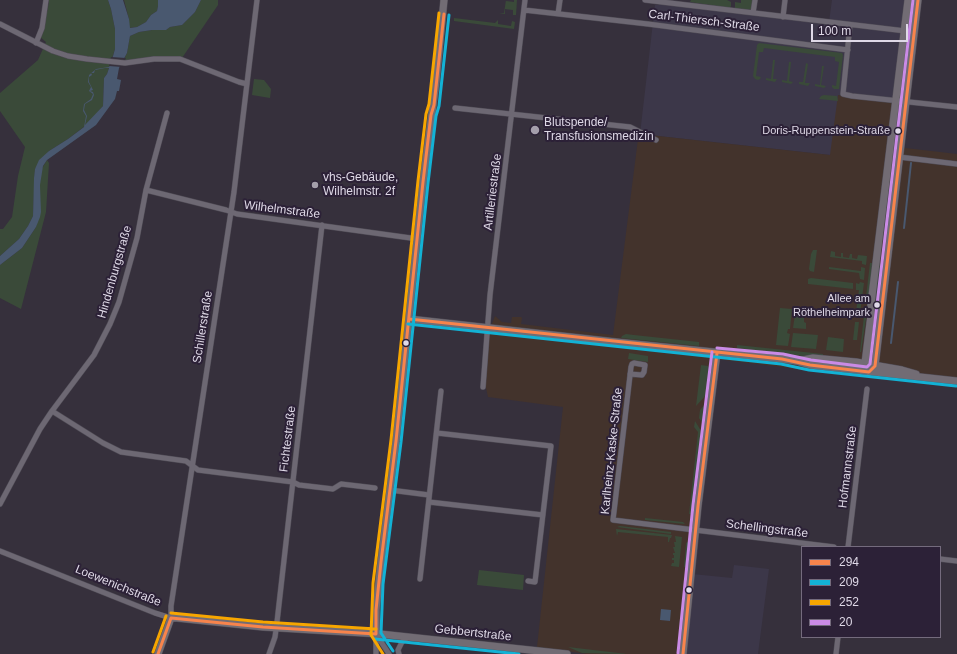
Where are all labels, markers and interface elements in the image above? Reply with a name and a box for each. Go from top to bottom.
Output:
street label: Carl-Thiersch-Straße [648,7,760,35]
scale bar [813,16,910,42]
text: 100 m [818,24,851,38]
place label: Blutspende/ Transfusionsmedizin [544,116,654,144]
marker: Blutspende/ Transfusionsmedizin [529,124,541,136]
place label: Doris-Ruppenstein-Straße [762,124,890,138]
marker: Doris-Ruppenstein-Straße [893,126,903,136]
street label: Artilleriestraße [481,153,505,231]
place label: vhs-Gebäude, Wilhelmstr. 2f [323,171,398,199]
marker: vhs-Gebäude, Wilhelmstr. 2f [310,180,320,190]
street label: Wilhelmstraße [243,198,321,222]
street label: Hindenburgstraße [95,224,135,320]
street label: Schillerstraße [190,290,216,364]
place label: Allee am Röthelheimpark [793,292,870,318]
marker: Allee am Röthelheimpark [872,300,882,310]
unlabelled marker [401,338,411,348]
street label: Karlheinz-Kaske-Straße [598,387,626,515]
street label: Fichtestraße [277,405,299,473]
street label: Hofmannstraße [836,425,860,509]
street label: Schellingstraße [725,517,809,541]
legend [801,546,941,638]
text: 294 [839,555,859,569]
street label: Loewenichstraße [73,562,163,610]
text: 209 [839,575,859,589]
unlabelled marker [684,585,694,595]
text: 252 [839,595,859,609]
text: 20 [839,615,852,629]
street label: Gebbertstraße [434,622,512,644]

